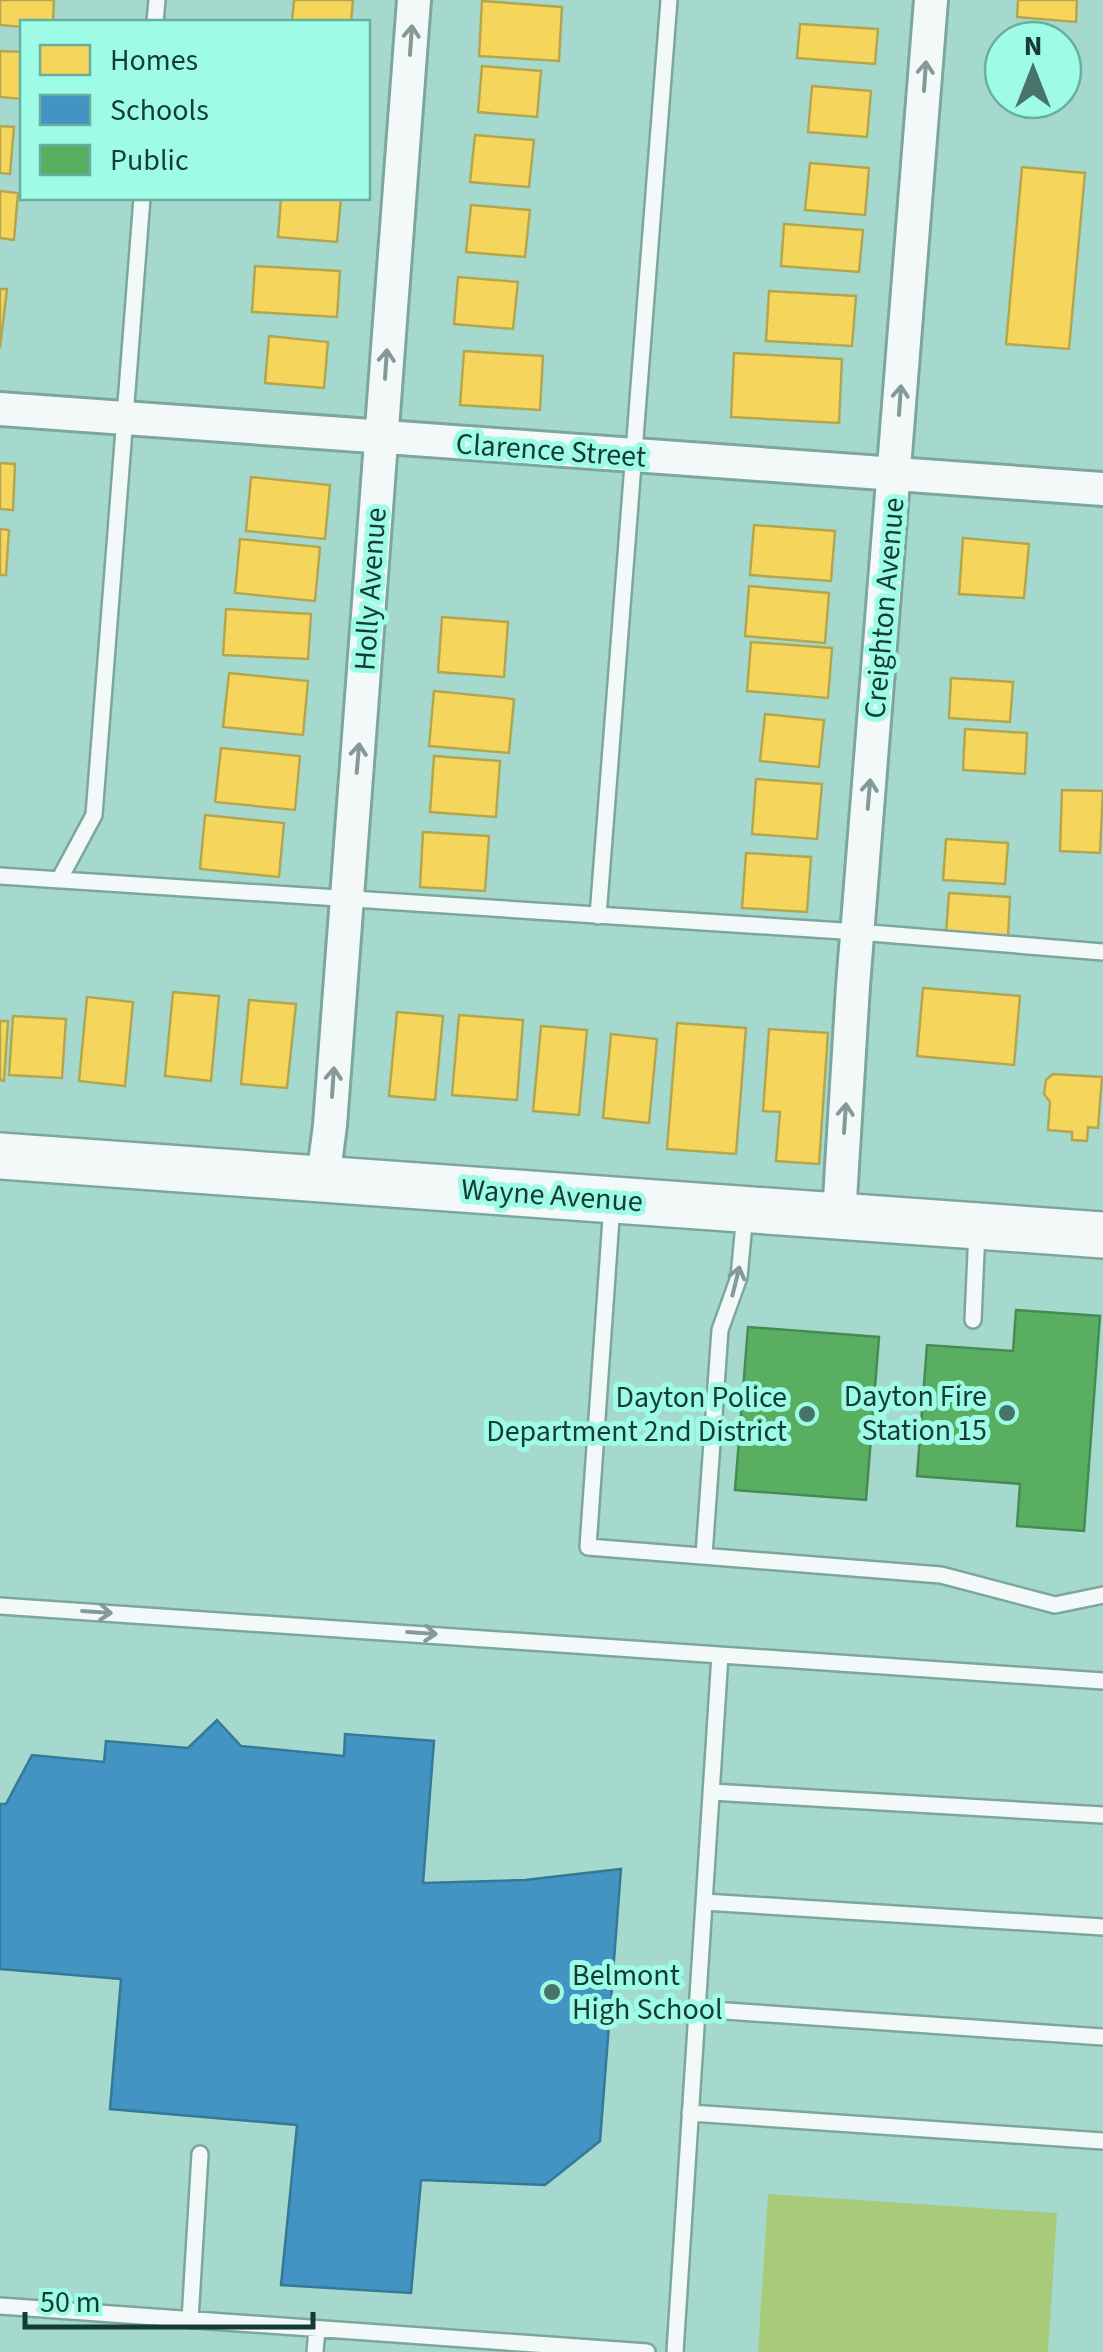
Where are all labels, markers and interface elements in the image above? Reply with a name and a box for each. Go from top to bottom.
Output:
legend [20,20,370,200]
north arrow [983,20,1083,120]
one-way arrow [402,24,421,56]
text: N [1024,26,1042,66]
text: Homes [110,39,198,82]
one-way arrow [916,61,935,93]
text: Schools [110,89,209,132]
text: Public [110,139,189,182]
one-way arrow [377,348,396,380]
one-way arrow [891,385,910,417]
street label: Clarence Street [455,422,647,479]
street label: Creighton Avenue [853,496,916,720]
street label: Holly Avenue [343,506,398,672]
one-way arrow [348,742,367,774]
one-way arrow [860,779,879,811]
one-way arrow [324,1066,343,1098]
one-way arrow [836,1103,855,1135]
street label: Wayne Avenue [460,1168,644,1223]
one-way arrow [727,1266,746,1297]
place label: Dayton Fire Station 15 [844,1375,987,1452]
place label: Dayton Police Department 2nd District [486,1376,787,1453]
marker: Dayton Fire Station 15 [996,1402,1018,1424]
marker: Dayton Police Department 2nd District [796,1403,818,1425]
one-way arrow [81,1603,113,1622]
one-way arrow [405,1624,437,1643]
place label: Belmont High School [572,1954,723,2031]
marker: Belmont High School [541,1981,563,2003]
scale bar [25,2267,312,2329]
text: 50 m [40,2281,101,2324]

